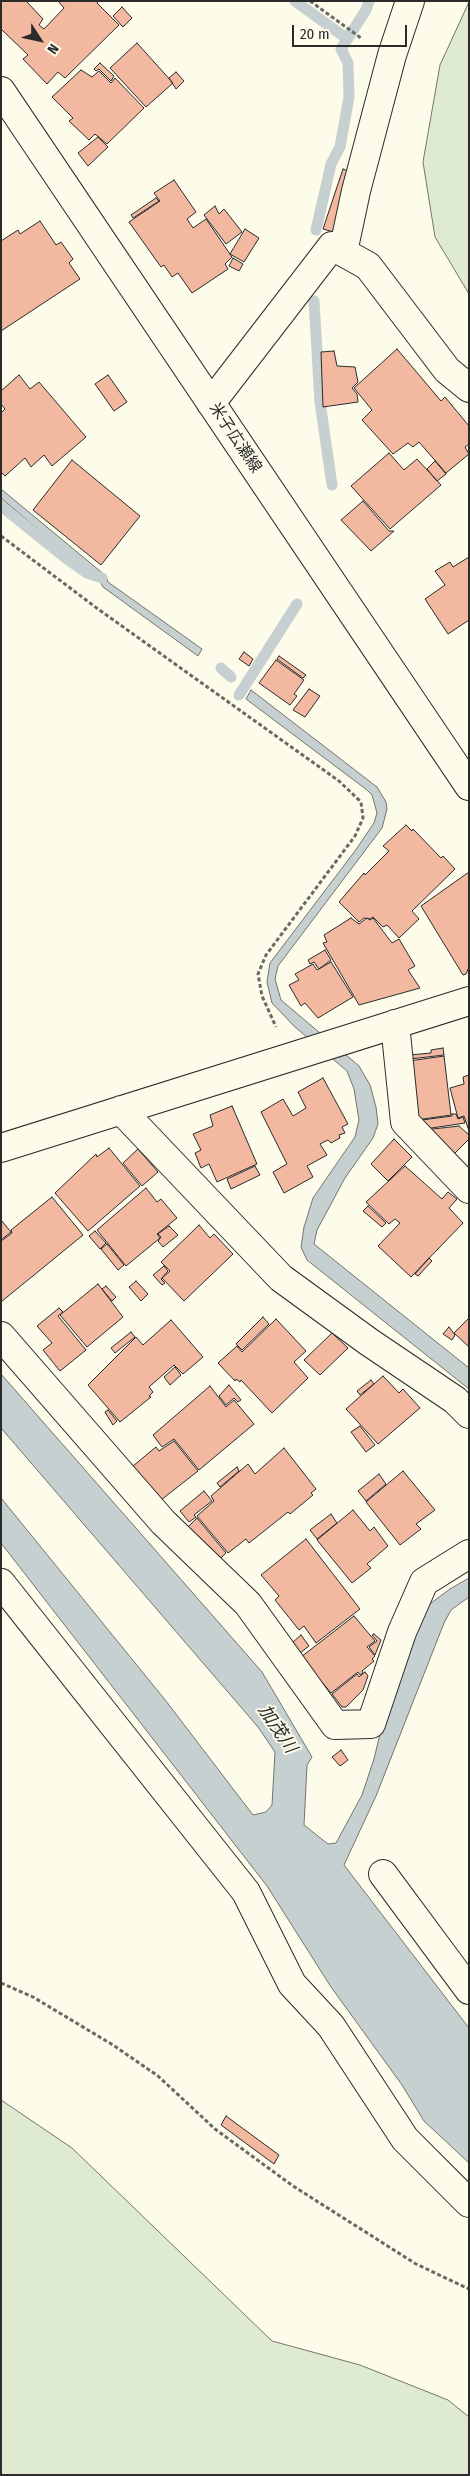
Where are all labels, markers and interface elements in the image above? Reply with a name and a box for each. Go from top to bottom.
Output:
north arrow [15,15,65,65]
scale bar [295,15,410,47]
text: 20 m [300,25,330,43]
text: N [43,41,62,57]
street label: 米子広瀬線 [205,399,265,477]
water label: 加茂川 [253,1701,301,1757]

